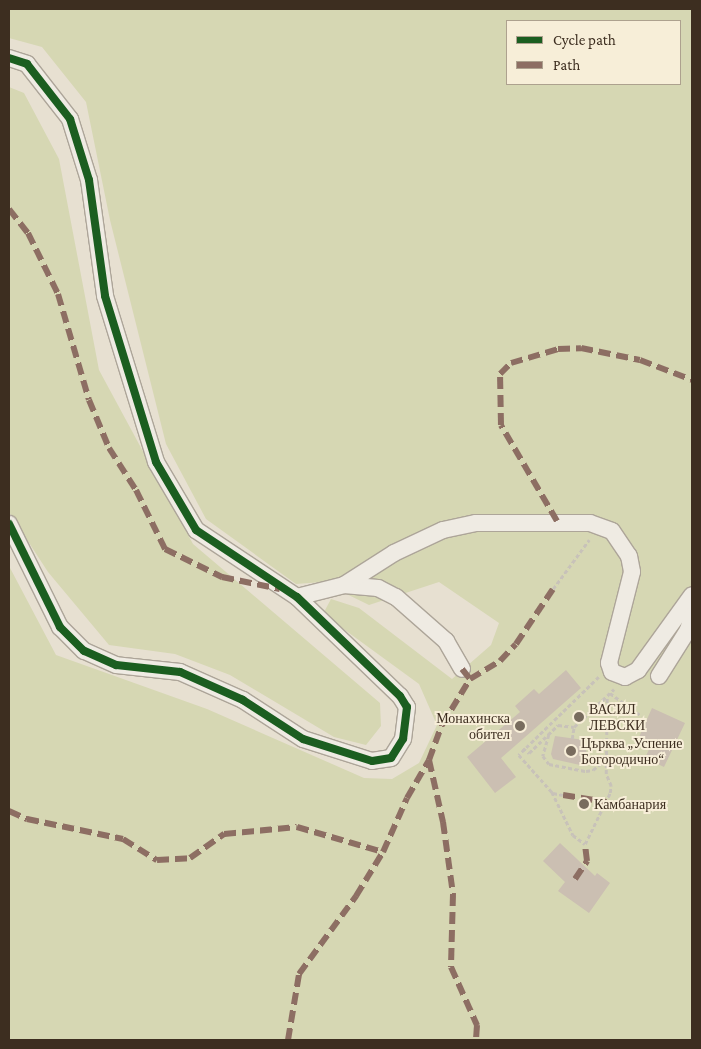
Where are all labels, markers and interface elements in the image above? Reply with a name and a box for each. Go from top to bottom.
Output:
legend [506,20,681,85]
text: Cycle path [553,32,616,48]
text: Path [553,57,580,73]
place label: ВАСИЛ ЛЕВСКИ [589,701,645,734]
place label: Монахинска обител [436,710,510,742]
marker: ВАСИЛ ЛЕВСКИ [573,711,585,723]
marker: Монахинска обител [514,720,526,732]
place label: Църква „Успение Богородично“ [581,735,683,768]
marker: Църква „Успение Богородично“ [565,745,577,757]
place label: Камбанария [594,796,666,812]
marker: Камбанария [578,798,590,810]

